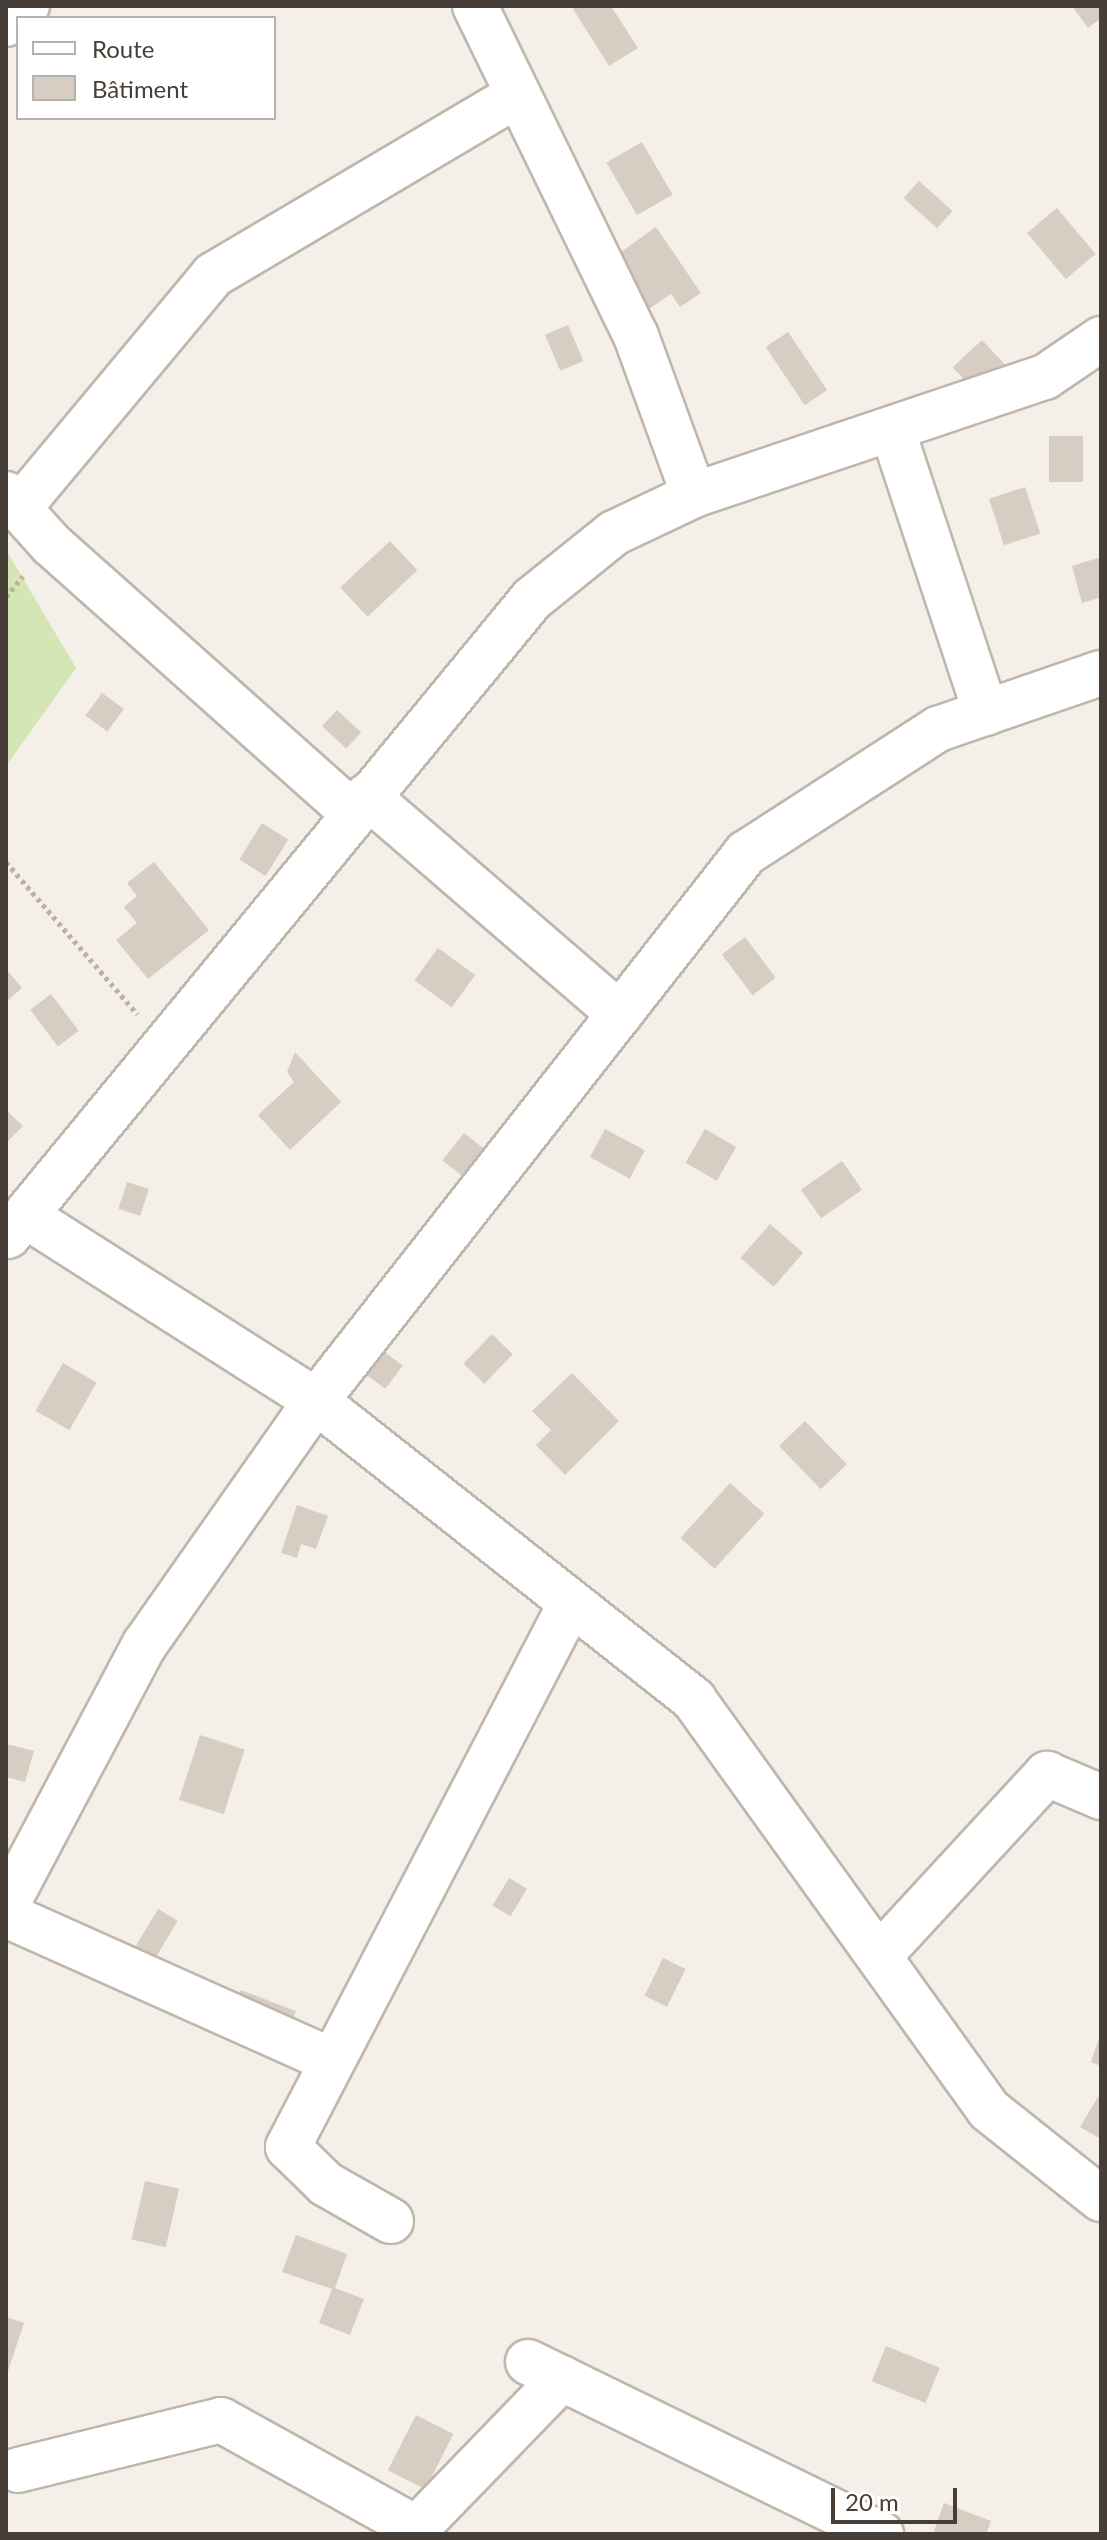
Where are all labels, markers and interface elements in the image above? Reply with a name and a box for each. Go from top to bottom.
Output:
legend [16,16,276,120]
text: Route [92,34,154,63]
text: Bâtiment [92,74,188,103]
scale bar [835,2472,961,2522]
text: 20 m [845,2487,899,2516]

